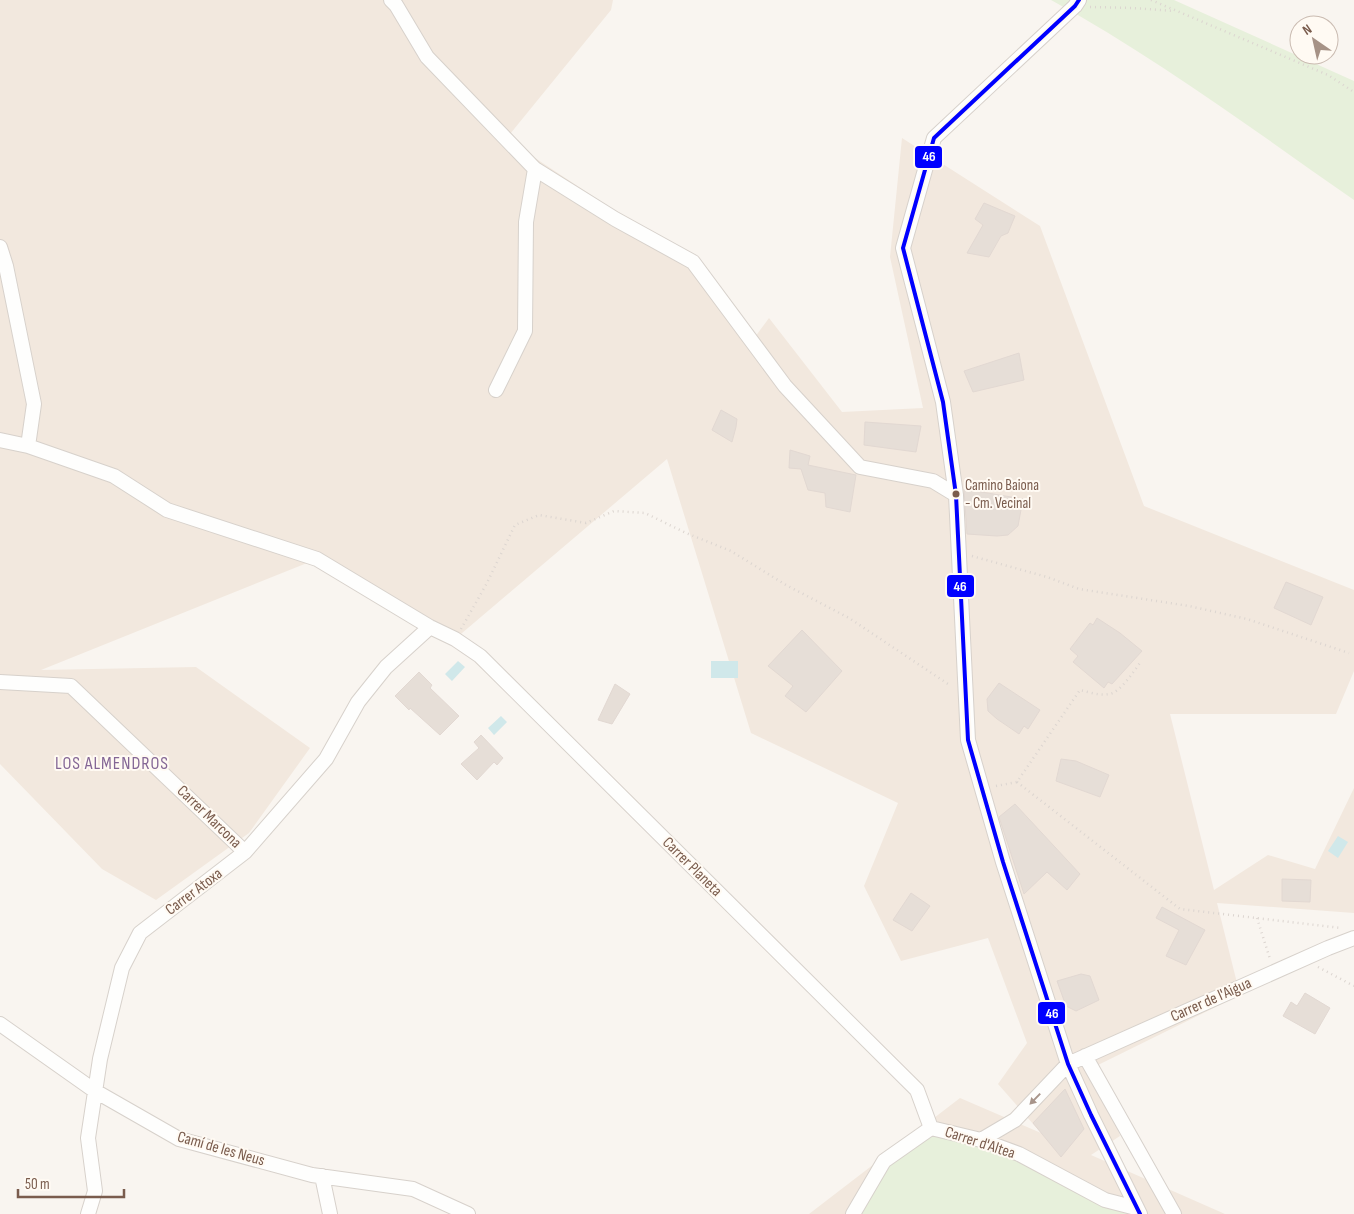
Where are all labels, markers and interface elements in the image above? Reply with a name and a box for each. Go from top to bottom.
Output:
north arrow [1289,15,1339,65]
text: N [1299,20,1315,39]
line badge: 46 [914,145,943,169]
text: 46 [922,148,936,165]
place label: Camino Baiona - Cm. Vecinal [965,476,1039,513]
marker: Camino Baiona - Cm. Vecinal [951,489,961,499]
line badge: 46 [946,574,975,598]
text: 46 [953,578,967,595]
district label: LOS ALMENDROS [55,753,169,774]
street label: Carrer Marcona [173,782,245,852]
street label: Carrer Planeta [658,833,726,901]
street label: Carrer Atoxa [162,864,226,920]
street label: Carrer de l'Aigua [1168,974,1254,1026]
line badge: 46 [1037,1001,1066,1025]
text: 46 [1045,1005,1059,1022]
one-way arrow [1029,1093,1041,1105]
street label: Carrer d'Altea [942,1123,1018,1163]
street label: Camí de les Neus [175,1127,267,1171]
scale bar [18,1166,124,1198]
text: 50 m [25,1175,50,1194]

